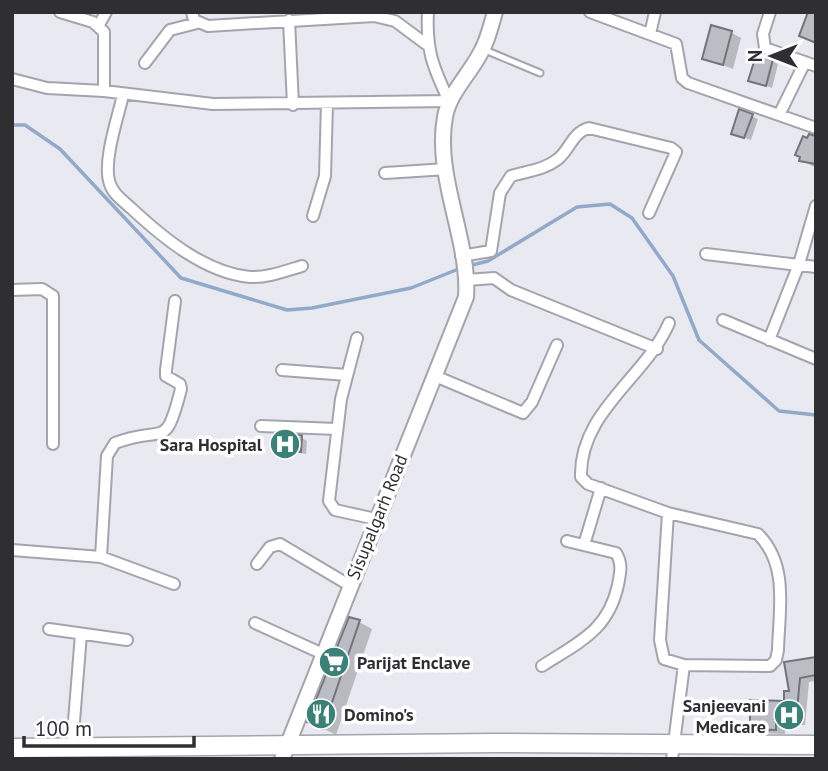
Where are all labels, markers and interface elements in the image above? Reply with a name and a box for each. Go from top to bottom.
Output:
north arrow [737,21,807,91]
text: N [743,50,767,62]
hospital icon: Sara Hospital [268,427,302,461]
place label: Sara Hospital [160,433,263,456]
street label: Sisupalgarh Road [341,451,413,583]
supermarket icon: Parijat Enclave [317,645,351,679]
place label: Parijat Enclave [357,651,470,674]
place label: Sanjeevani Medicare [683,694,766,738]
restaurant icon: Domino's [304,697,338,731]
hospital icon: Sanjeevani Medicare [772,698,806,732]
place label: Domino's [344,703,414,726]
scale bar [24,704,194,748]
text: 100 m [35,715,92,742]

